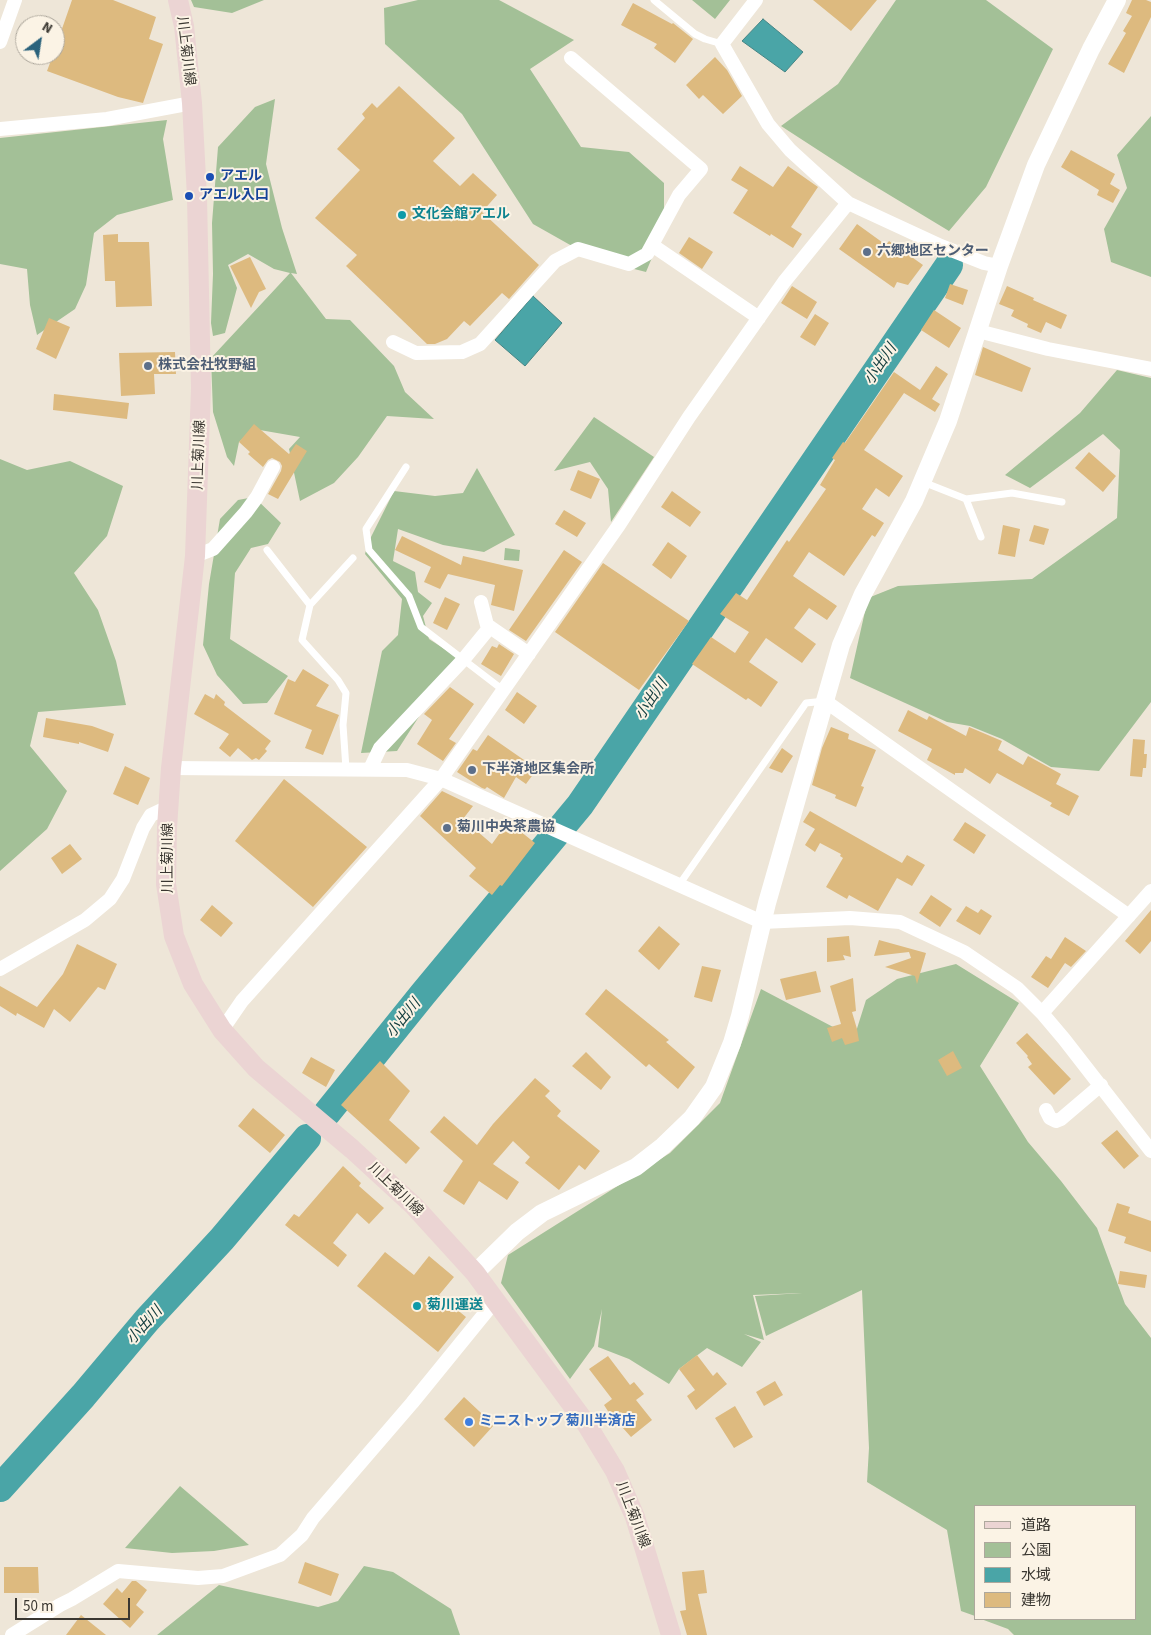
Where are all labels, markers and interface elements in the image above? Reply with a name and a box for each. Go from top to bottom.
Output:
north arrow [15,15,65,65]
street label: 川上菊川線 [172,15,198,87]
text: N [38,17,56,39]
place label: アエル [220,169,262,185]
marker: アエル [204,171,216,183]
place label: アエル入口 [199,188,269,204]
marker: アエル入口 [183,190,195,202]
place label: 文化会館アエル [412,207,510,223]
marker: 文化会館アエル [396,209,408,221]
place label: 六郷地区センター [877,244,989,260]
marker: 六郷地区センター [861,246,873,258]
water label: 小出川 [861,341,901,389]
place label: 株式会社牧野組 [158,358,256,374]
marker: 株式会社牧野組 [142,360,154,372]
street label: 川上菊川線 [190,420,210,490]
water label: 小出川 [632,676,672,724]
place label: 下半済地区集会所 [482,762,594,778]
marker: 下半済地区集会所 [466,764,478,776]
place label: 菊川中央茶農協 [457,820,555,836]
marker: 菊川中央茶農協 [441,822,453,834]
street label: 川上菊川線 [161,823,177,893]
water label: 小出川 [383,996,425,1042]
street label: 川上菊川線 [364,1160,426,1220]
place label: 菊川運送 [427,1298,483,1314]
marker: 菊川運送 [411,1300,423,1312]
water label: 小出川 [123,1303,167,1349]
place label: ミニストップ 菊川半済店 [479,1414,636,1430]
marker: ミニストップ 菊川半済店 [463,1416,475,1428]
street label: 川上菊川線 [612,1479,652,1551]
legend [974,1505,1136,1620]
text: 道路 [1021,1515,1051,1536]
text: 公園 [1021,1540,1051,1561]
text: 水域 [1021,1565,1051,1586]
scale bar [18,1588,132,1620]
text: 建物 [1021,1590,1051,1611]
text: 50 m [23,1596,53,1617]

